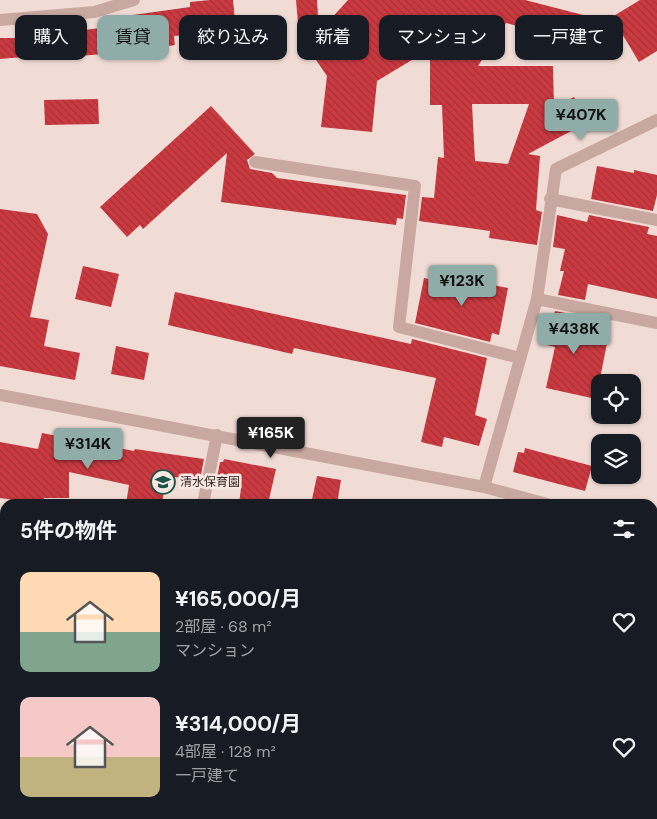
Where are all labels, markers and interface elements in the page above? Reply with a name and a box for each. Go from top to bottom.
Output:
chip: 購入 [15,15,87,60]
chip: 賃貸 [97,15,169,60]
chip: 絞り込み [179,15,287,60]
chip: 新着 [297,15,369,60]
chip: マンション [379,15,505,60]
chip: 一戸建て [515,15,623,60]
pin: ¥407K [546,98,616,141]
text: ¥407K [555,104,607,125]
pin: ¥123K [427,264,497,307]
text: ¥123K [439,270,485,291]
pin: ¥438K [539,312,609,355]
text: ¥438K [548,318,600,339]
map controls [591,374,641,484]
button: locate [591,374,641,424]
pin: ¥165K [236,416,306,459]
text: ¥165K [248,422,294,443]
pin: ¥314K [53,428,123,470]
text: ¥314K [65,433,111,454]
button: layers [591,434,641,484]
school or university icon: 清水保育園 [150,469,176,495]
place label: 清水保育園 [180,474,240,490]
icon: filters [610,515,638,543]
text: 5件の物件 [20,517,117,545]
text: ¥165,000/月 [175,585,301,613]
icon: home [60,592,120,652]
icon: heart [610,608,638,636]
text: 2部屋 · 68 m² [175,616,271,637]
text: マンション [175,640,255,661]
text: ¥314,000/月 [175,710,301,738]
icon: home [60,717,120,777]
icon: heart [610,733,638,761]
text: 4部屋 · 128 m² [175,741,276,762]
text: 一戸建て [175,765,239,786]

